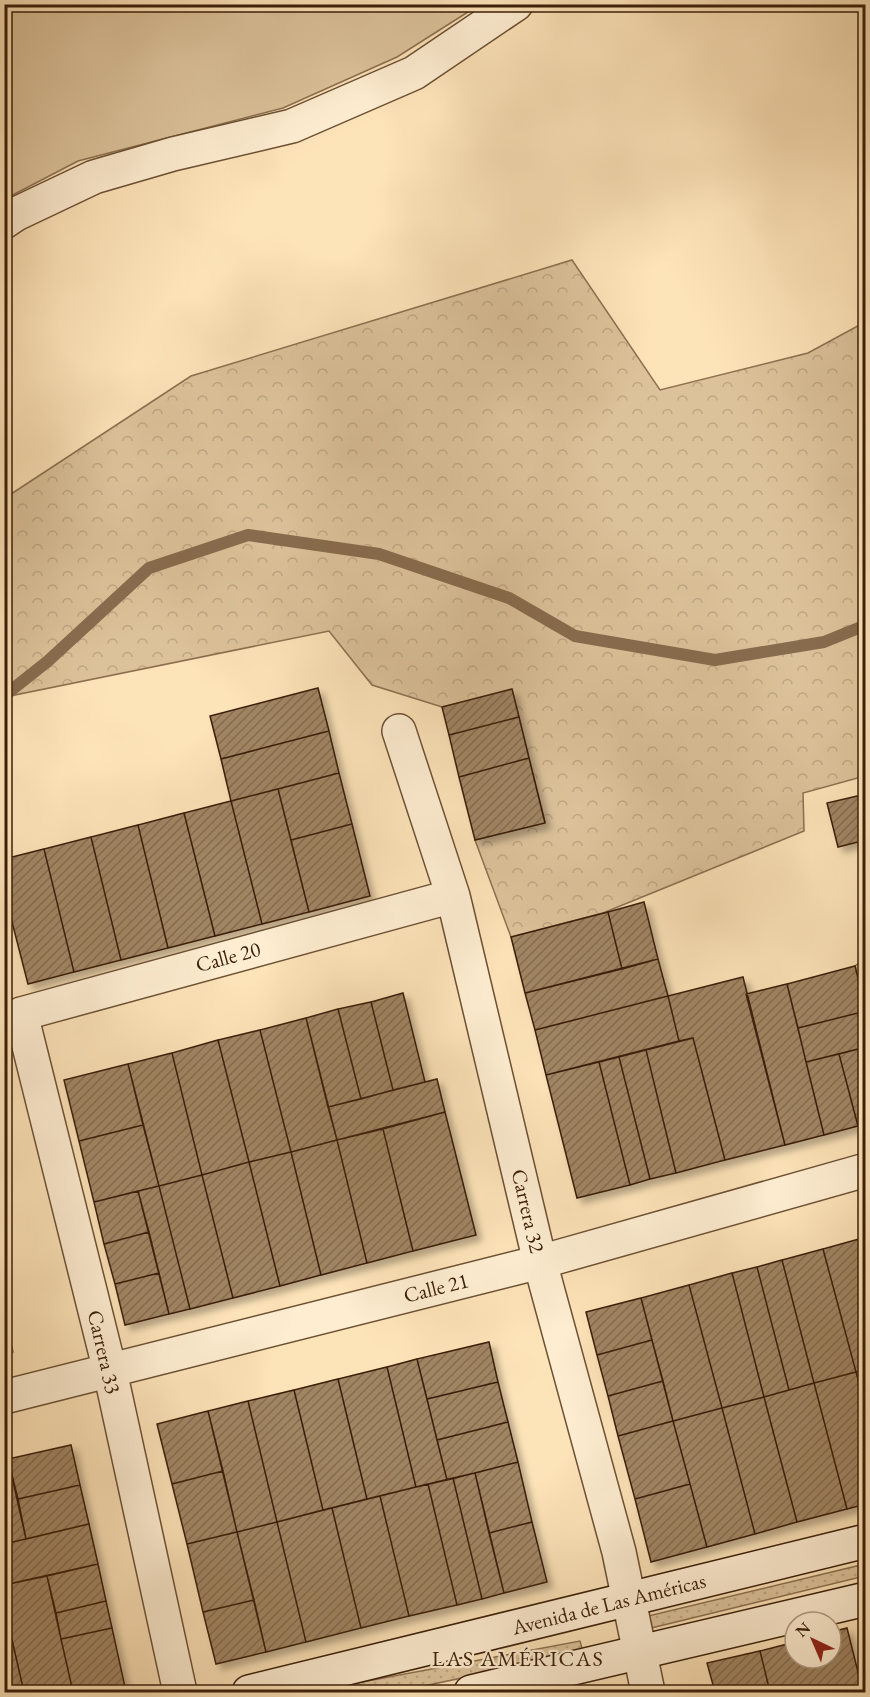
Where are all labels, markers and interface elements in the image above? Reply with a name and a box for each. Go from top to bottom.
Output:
street label: Calle 20 [193,935,263,978]
street label: Carrera 32 [506,1166,551,1255]
street label: Calle 21 [401,1266,471,1309]
street label: Carrera 33 [82,1307,127,1396]
street label: Avenida de Las Américas [508,1566,709,1641]
north arrow [783,1610,843,1670]
text: N [791,1617,815,1642]
district label: LAS AMÉRICAS [432,1644,604,1673]

